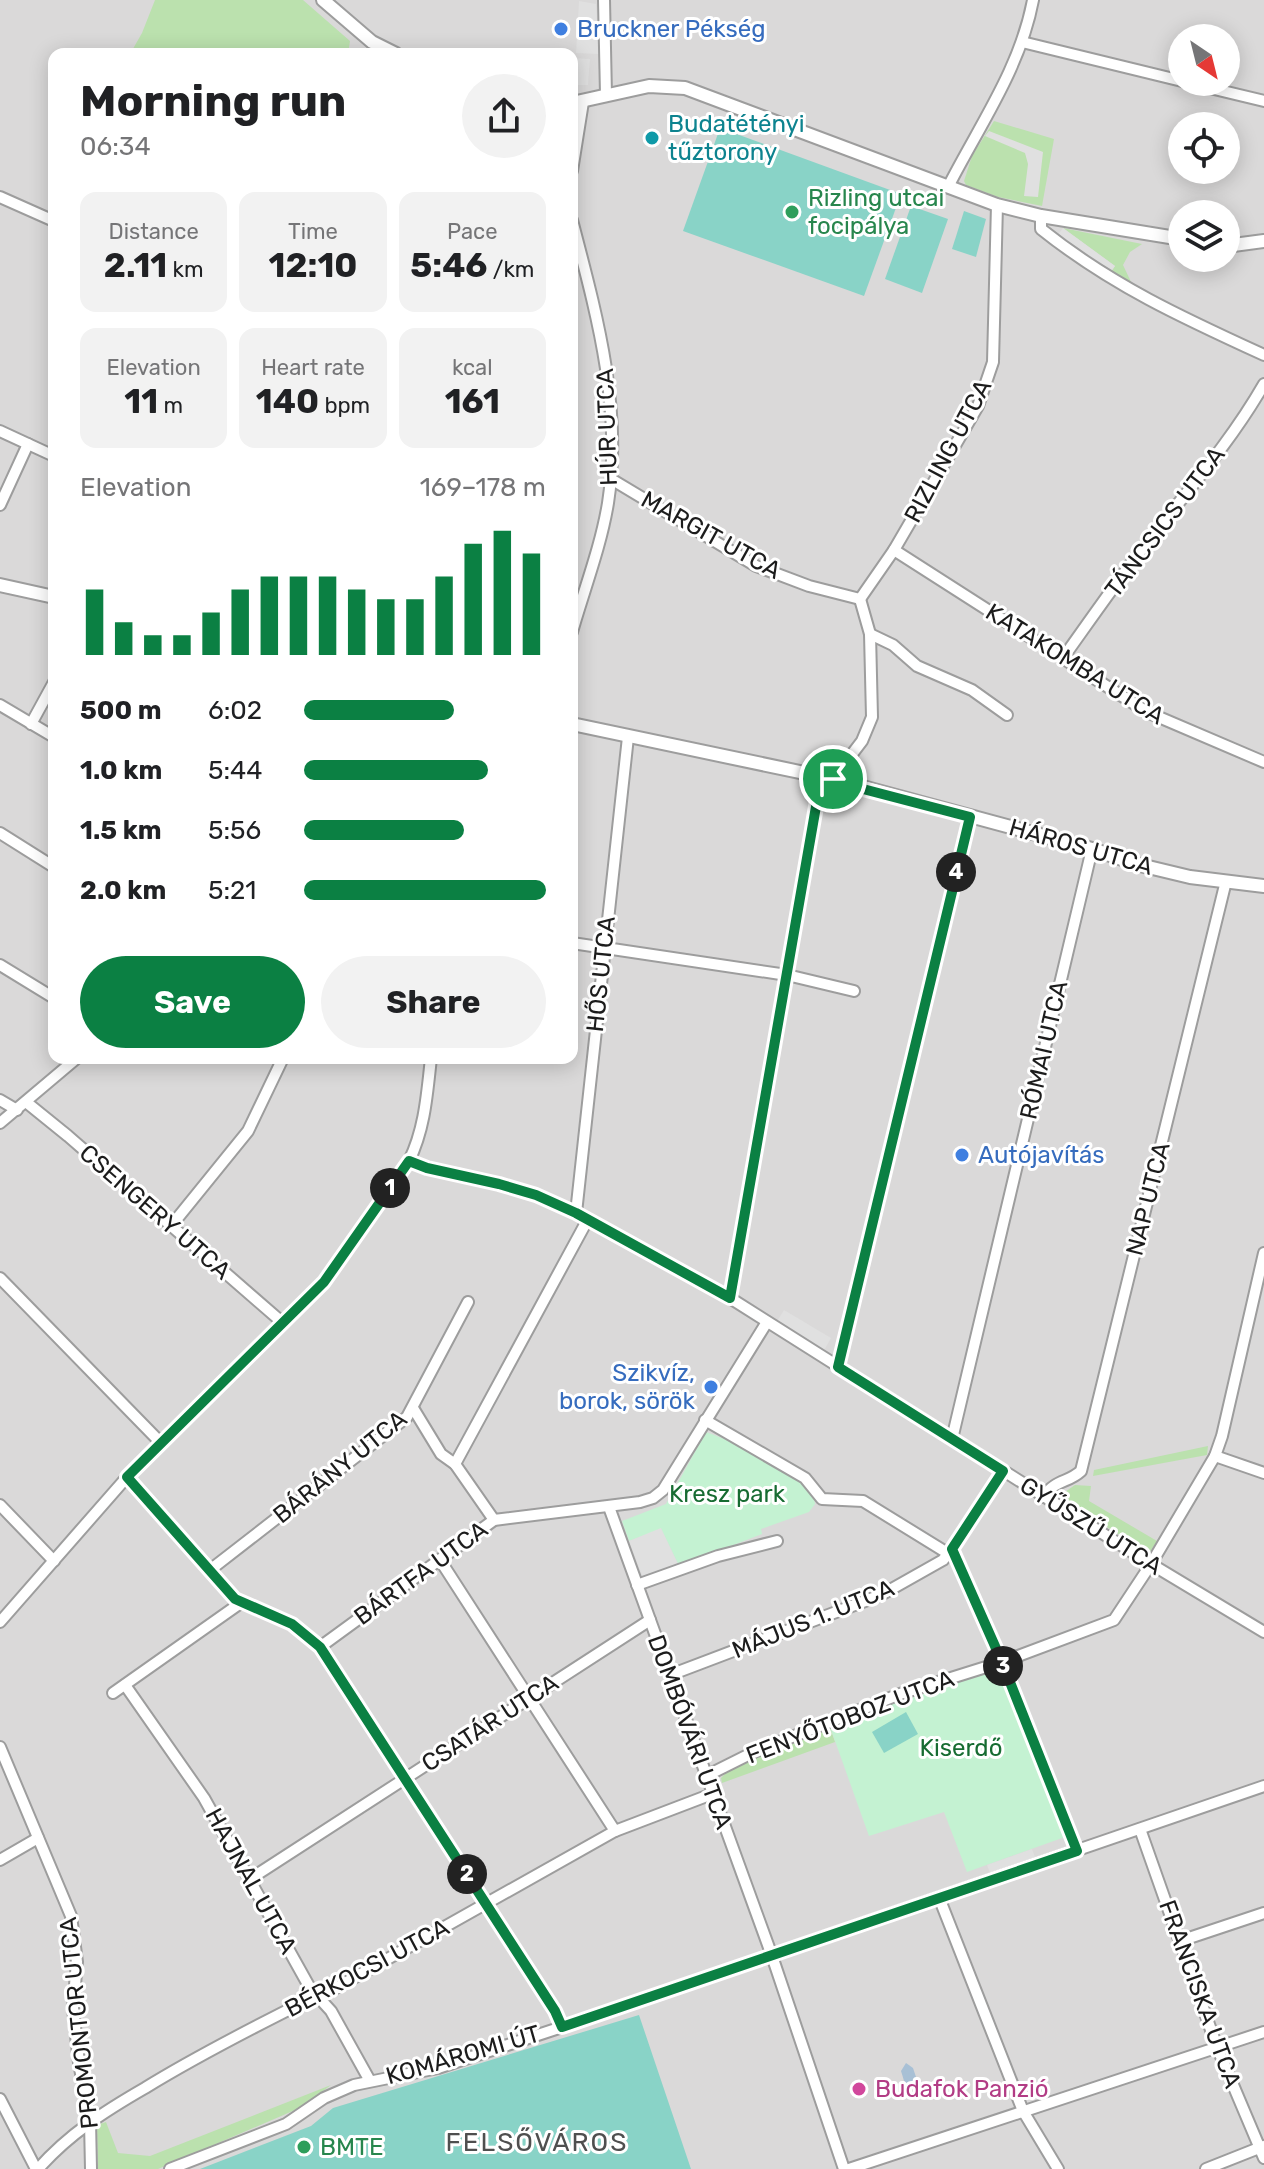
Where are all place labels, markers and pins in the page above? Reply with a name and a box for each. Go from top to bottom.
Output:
place label: Bruckner Pékség [577,15,766,43]
marker: Bruckner Pékség [552,20,570,38]
place label: Budatétényi tűztorony [668,110,805,166]
marker: Budatétényi tűztorony [643,129,661,147]
place label: Rizling utcai focipálya [808,184,944,240]
marker: Rizling utcai focipálya [783,203,801,221]
pin [799,745,867,813]
pin: 4 [936,852,976,892]
place label: Autójavítás [978,1141,1105,1169]
marker: Autójavítás [953,1146,971,1164]
pin: 1 [370,1168,410,1208]
place label: Szikvíz, borok, sörök [559,1359,696,1415]
marker: Szikvíz, borok, sörök [702,1378,720,1396]
pin: 3 [983,1646,1023,1686]
pin: 2 [447,1854,487,1894]
place label: Budafok Panzió [875,2075,1048,2103]
marker: Budafok Panzió [850,2080,868,2098]
place label: BMTE [320,2133,384,2161]
marker: BMTE [295,2138,313,2156]

